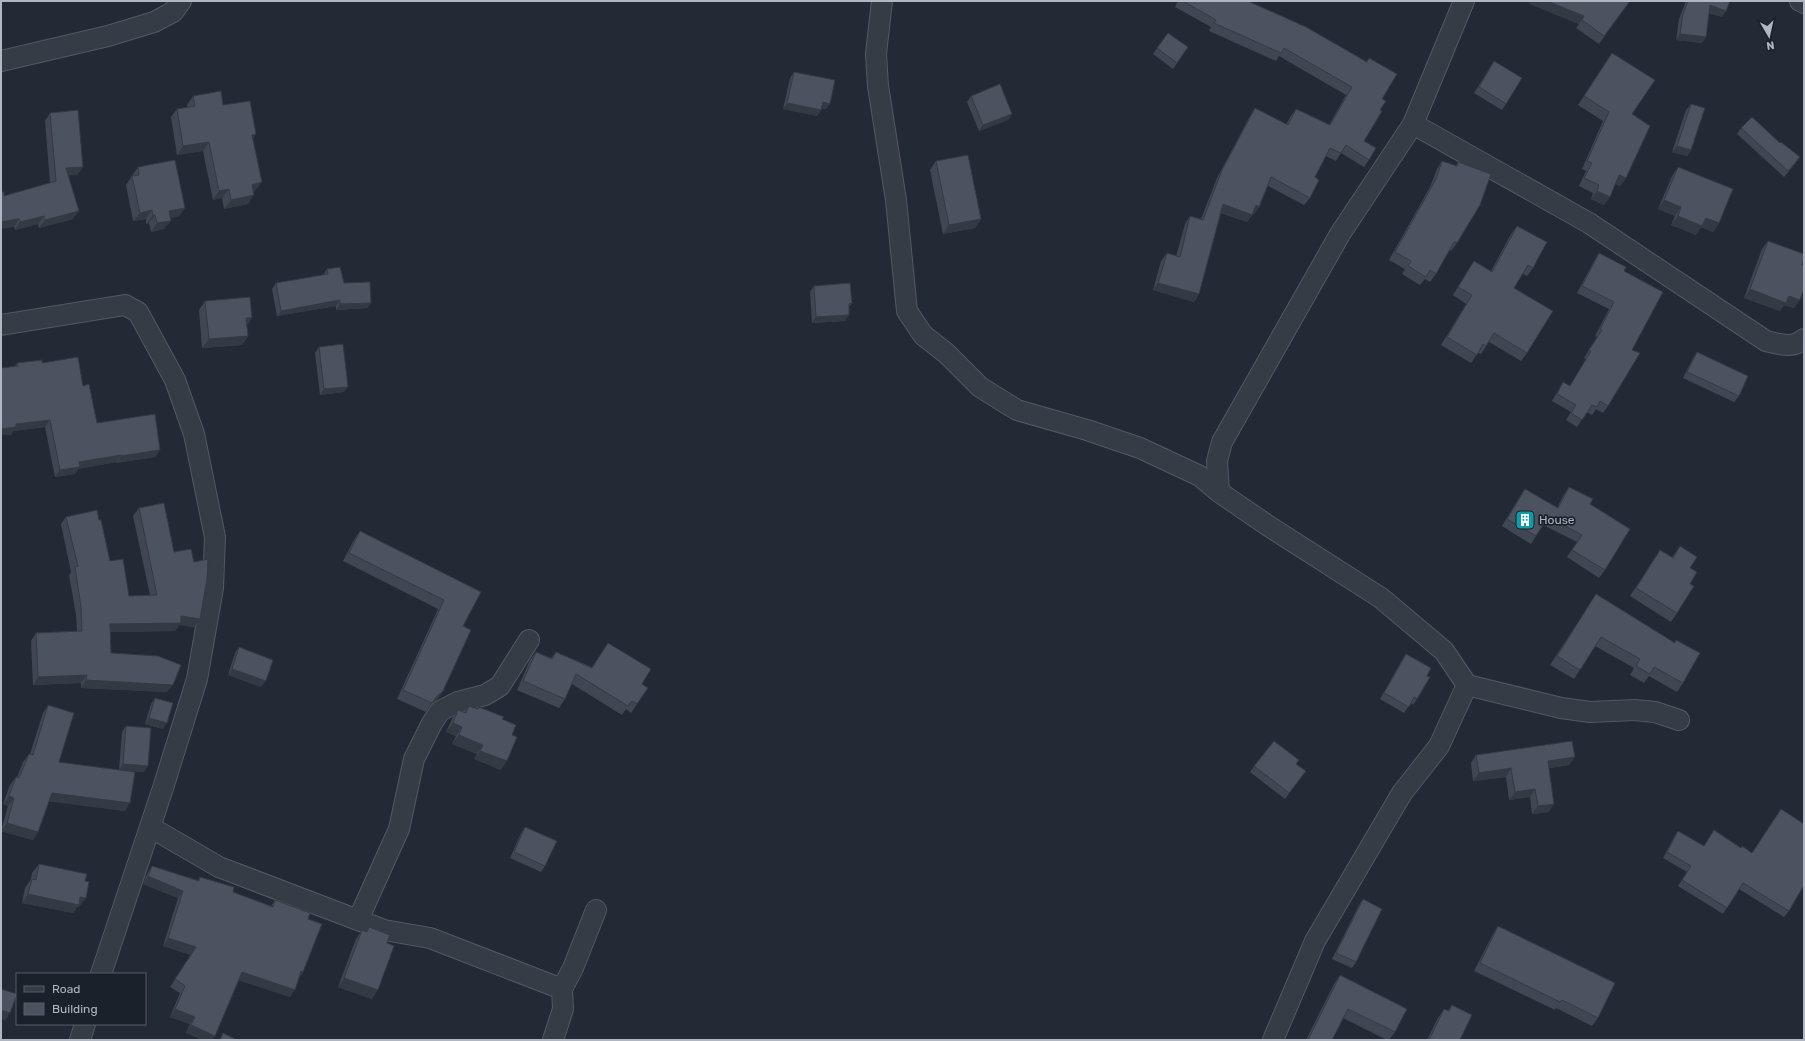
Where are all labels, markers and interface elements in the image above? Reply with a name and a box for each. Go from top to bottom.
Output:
north arrow [1749,16,1789,56]
text: N [1765,38,1775,52]
building icon: House [1514,509,1536,531]
place label: House [1539,513,1575,527]
legend [16,973,146,1025]
text: Road [52,982,80,996]
text: Building [52,1002,98,1016]

